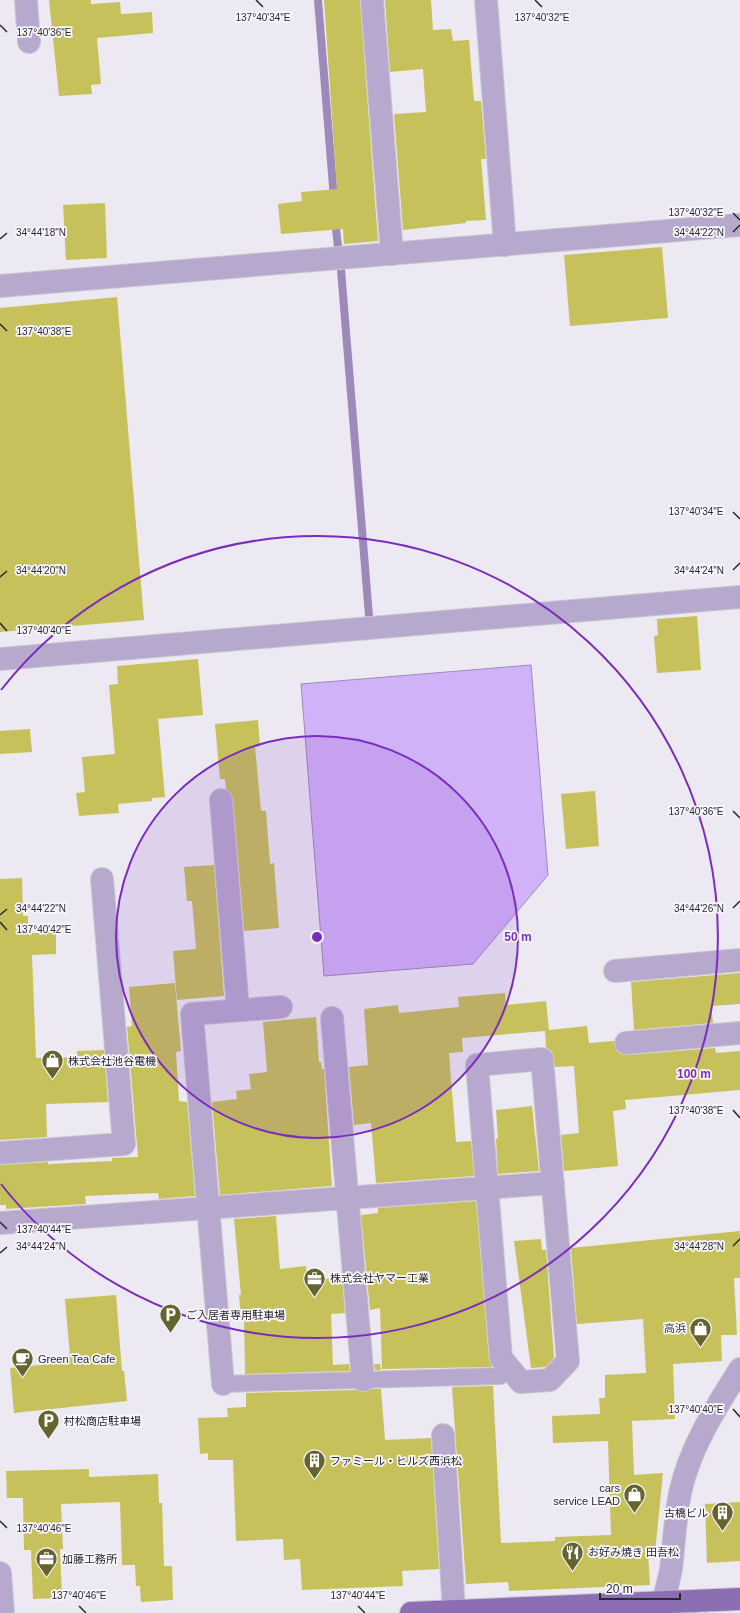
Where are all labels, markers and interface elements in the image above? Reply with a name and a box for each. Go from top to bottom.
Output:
text: 137°40'34"E [235,12,291,23]
text: 137°40'32"E [514,12,570,23]
text: 137°40'36"E [16,27,72,38]
text: 137°40'32"E [668,207,724,218]
text: 34°44'18"N [16,227,66,238]
text: 34°44'22"N [674,227,724,238]
text: 137°40'38"E [16,326,72,337]
text: 137°40'34"E [668,506,724,517]
text: 34°44'20"N [16,565,66,576]
text: 34°44'24"N [674,565,724,576]
text: 137°40'40"E [16,625,72,636]
text: 137°40'36"E [668,806,724,817]
text: 34°44'22"N [16,903,66,914]
text: 34°44'26"N [674,903,724,914]
text: 137°40'42"E [16,924,72,935]
centre of rings [310,930,324,944]
text: 50 m [504,930,532,944]
shop icon: 株式会社池谷電機 [40,1048,66,1081]
place label: 株式会社池谷電機 [68,1055,156,1067]
text: 100 m [677,1067,711,1081]
text: 137°40'38"E [668,1105,724,1116]
text: 137°40'44"E [16,1224,72,1235]
text: 34°44'24"N [16,1241,66,1252]
text: 34°44'28"N [674,1241,724,1252]
office icon: 株式会社ヤマー工業 [301,1265,327,1298]
place label: 株式会社ヤマー工業 [330,1272,429,1284]
parking icon: ご入居者専用駐車場 [157,1302,183,1335]
place label: ご入居者専用駐車場 [186,1309,285,1321]
shop icon: 高浜 [688,1315,714,1348]
place label: 高浜 [664,1322,686,1334]
cafe icon: Green Tea Cafe [10,1346,36,1379]
place label: Green Tea Cafe [38,1353,115,1365]
text: 137°40'40"E [668,1404,724,1415]
parking icon: 村松商店駐車場 [35,1408,61,1441]
place label: 村松商店駐車場 [64,1415,141,1427]
building icon: ファミール・ヒルズ西浜松 [302,1448,328,1481]
place label: ファミール・ヒルズ西浜松 [330,1455,462,1467]
shop icon: cars service LEAD [622,1481,648,1514]
place label: cars service LEAD [553,1482,620,1507]
building icon: 古橋ビル [710,1500,736,1533]
place label: 古橋ビル [664,1507,708,1519]
text: 137°40'46"E [16,1523,72,1534]
restaurant icon: お好み焼き 田吾松 [560,1539,586,1572]
office icon: 加藤工務所 [34,1546,60,1579]
place label: お好み焼き 田吾松 [588,1546,679,1558]
place label: 加藤工務所 [62,1553,118,1565]
scale bar [600,1575,680,1601]
text: 20 m [606,1582,633,1596]
text: 137°40'46"E [51,1590,107,1601]
text: 137°40'44"E [330,1590,386,1601]

